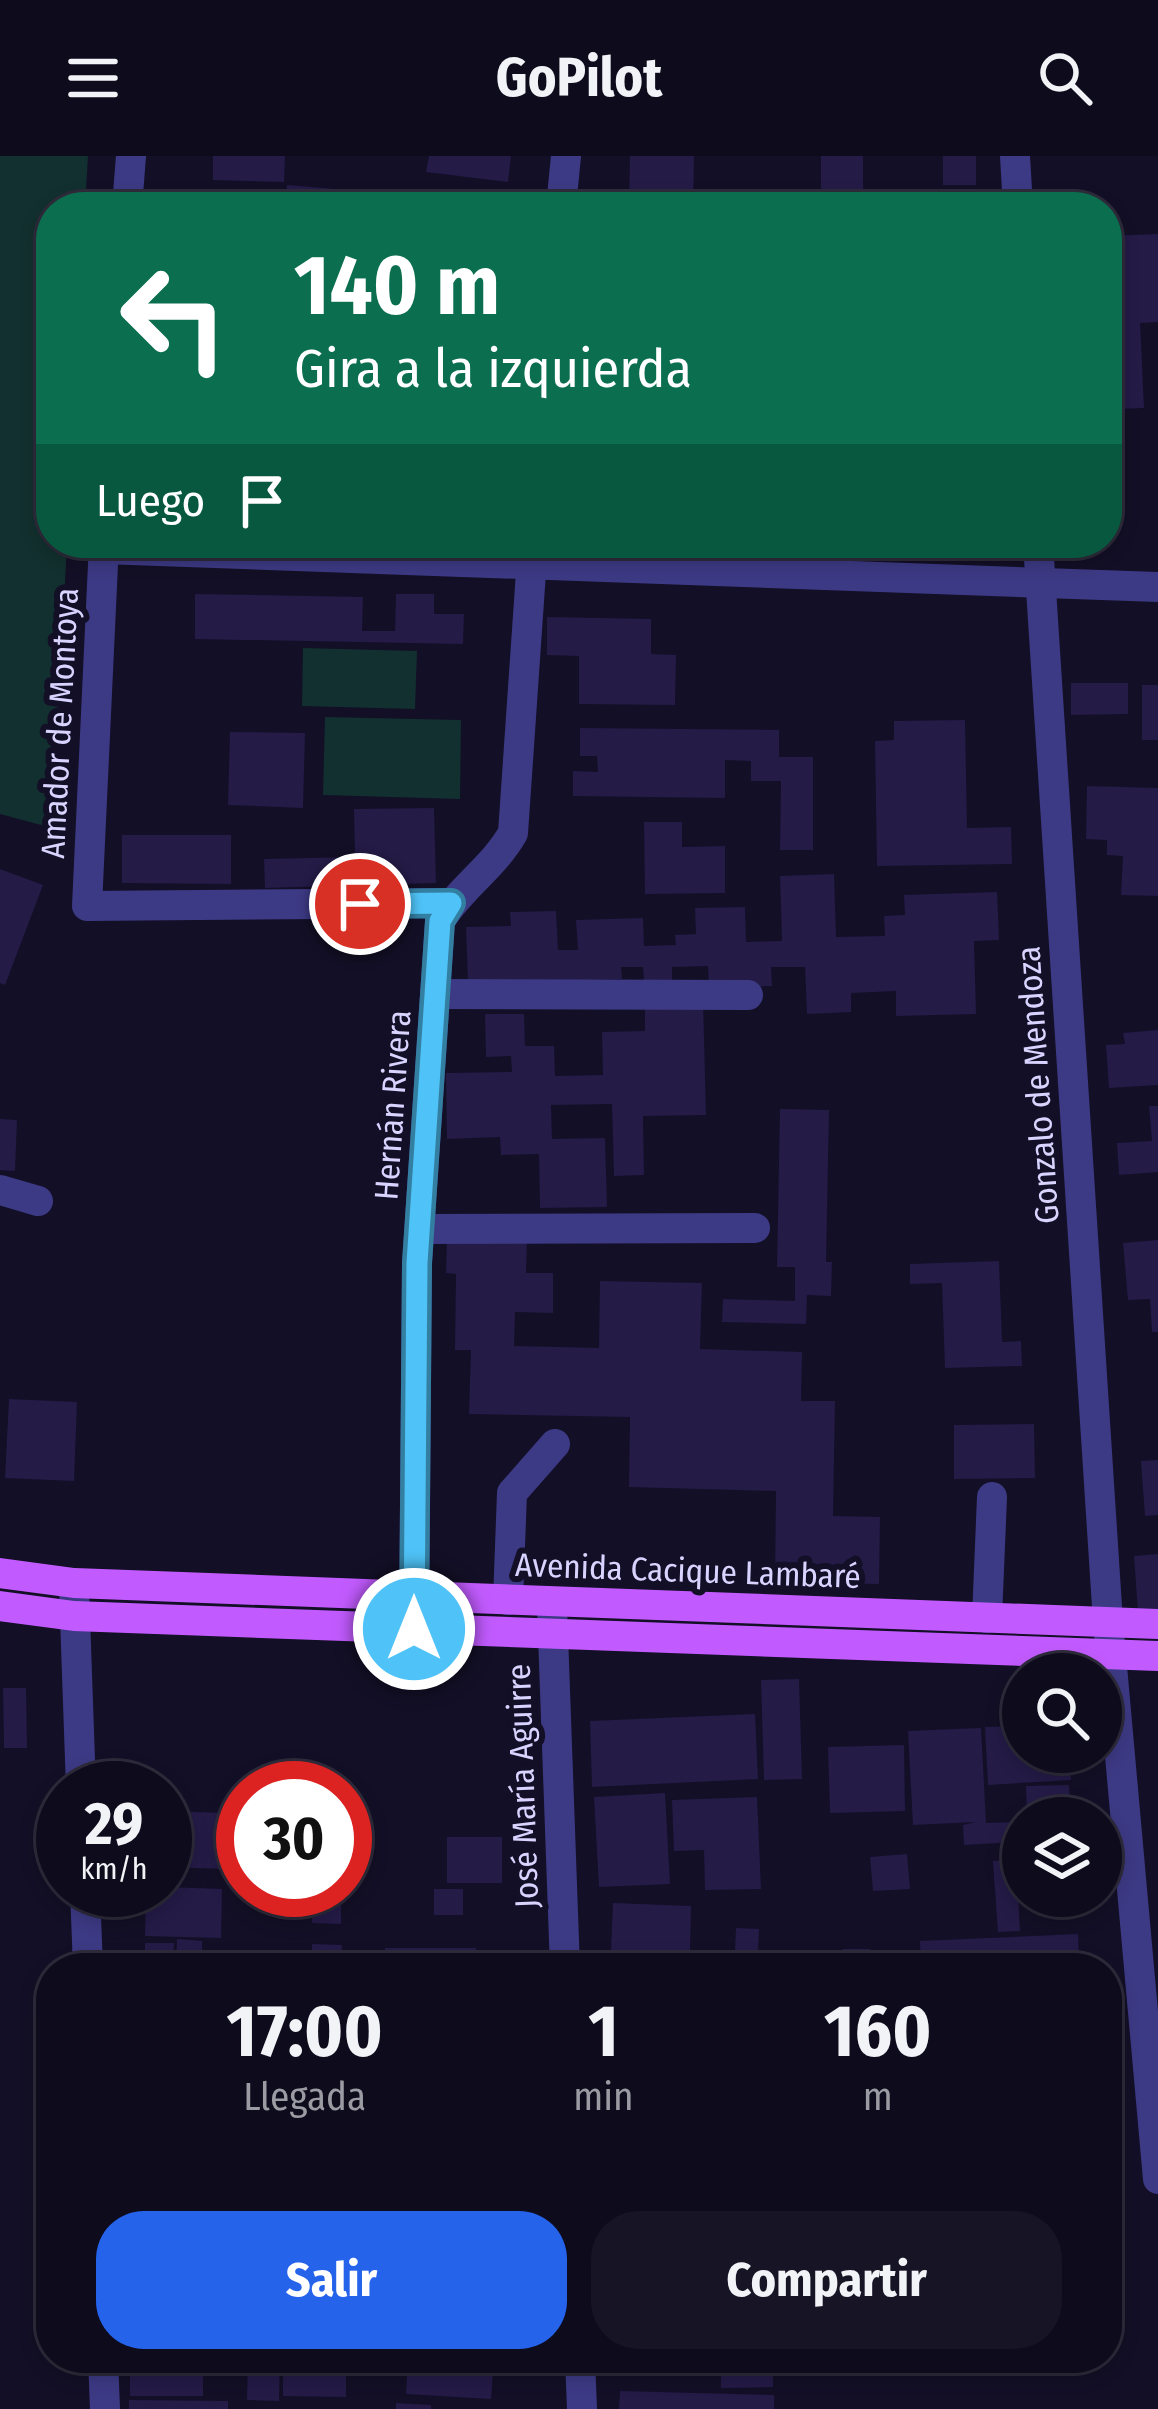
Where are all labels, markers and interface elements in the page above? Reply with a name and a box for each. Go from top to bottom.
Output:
icon: menu [60,45,126,111]
icon: search [1032,45,1098,111]
text: GoPilot [496,46,662,110]
text: 140 m [294,235,500,336]
icon: left [96,240,252,396]
text: Gira a la izquierda [294,337,692,401]
icon: arrive [229,468,295,534]
text: Luego [96,474,205,528]
street label: Amador de Montoya [33,587,87,859]
pin [309,853,411,955]
icon: arrive [327,871,393,937]
street label: Gonzalo de Mendoza [1008,945,1068,1225]
street label: Hernán Rivera [366,1009,420,1201]
street label: Avenida Cacique Lambaré [514,1545,861,1597]
position arrow [351,1566,477,1692]
map controls [1002,1653,1122,1917]
button: search [1002,1653,1122,1773]
street label: José María Aguirre [499,1663,547,1909]
speed limit sign: 30 [216,1761,372,1917]
text: 29 [85,1788,143,1860]
button: layers [1002,1797,1122,1917]
text: km/h [81,1851,147,1887]
text: 17:00 [226,1989,383,2075]
text: 1 [588,1989,619,2075]
text: 160 [824,1989,932,2075]
text: Llegada [243,2074,366,2120]
text: min [573,2074,634,2120]
text: m [863,2074,893,2120]
button: Salir [96,2211,567,2349]
button: Compartir [591,2211,1062,2349]

